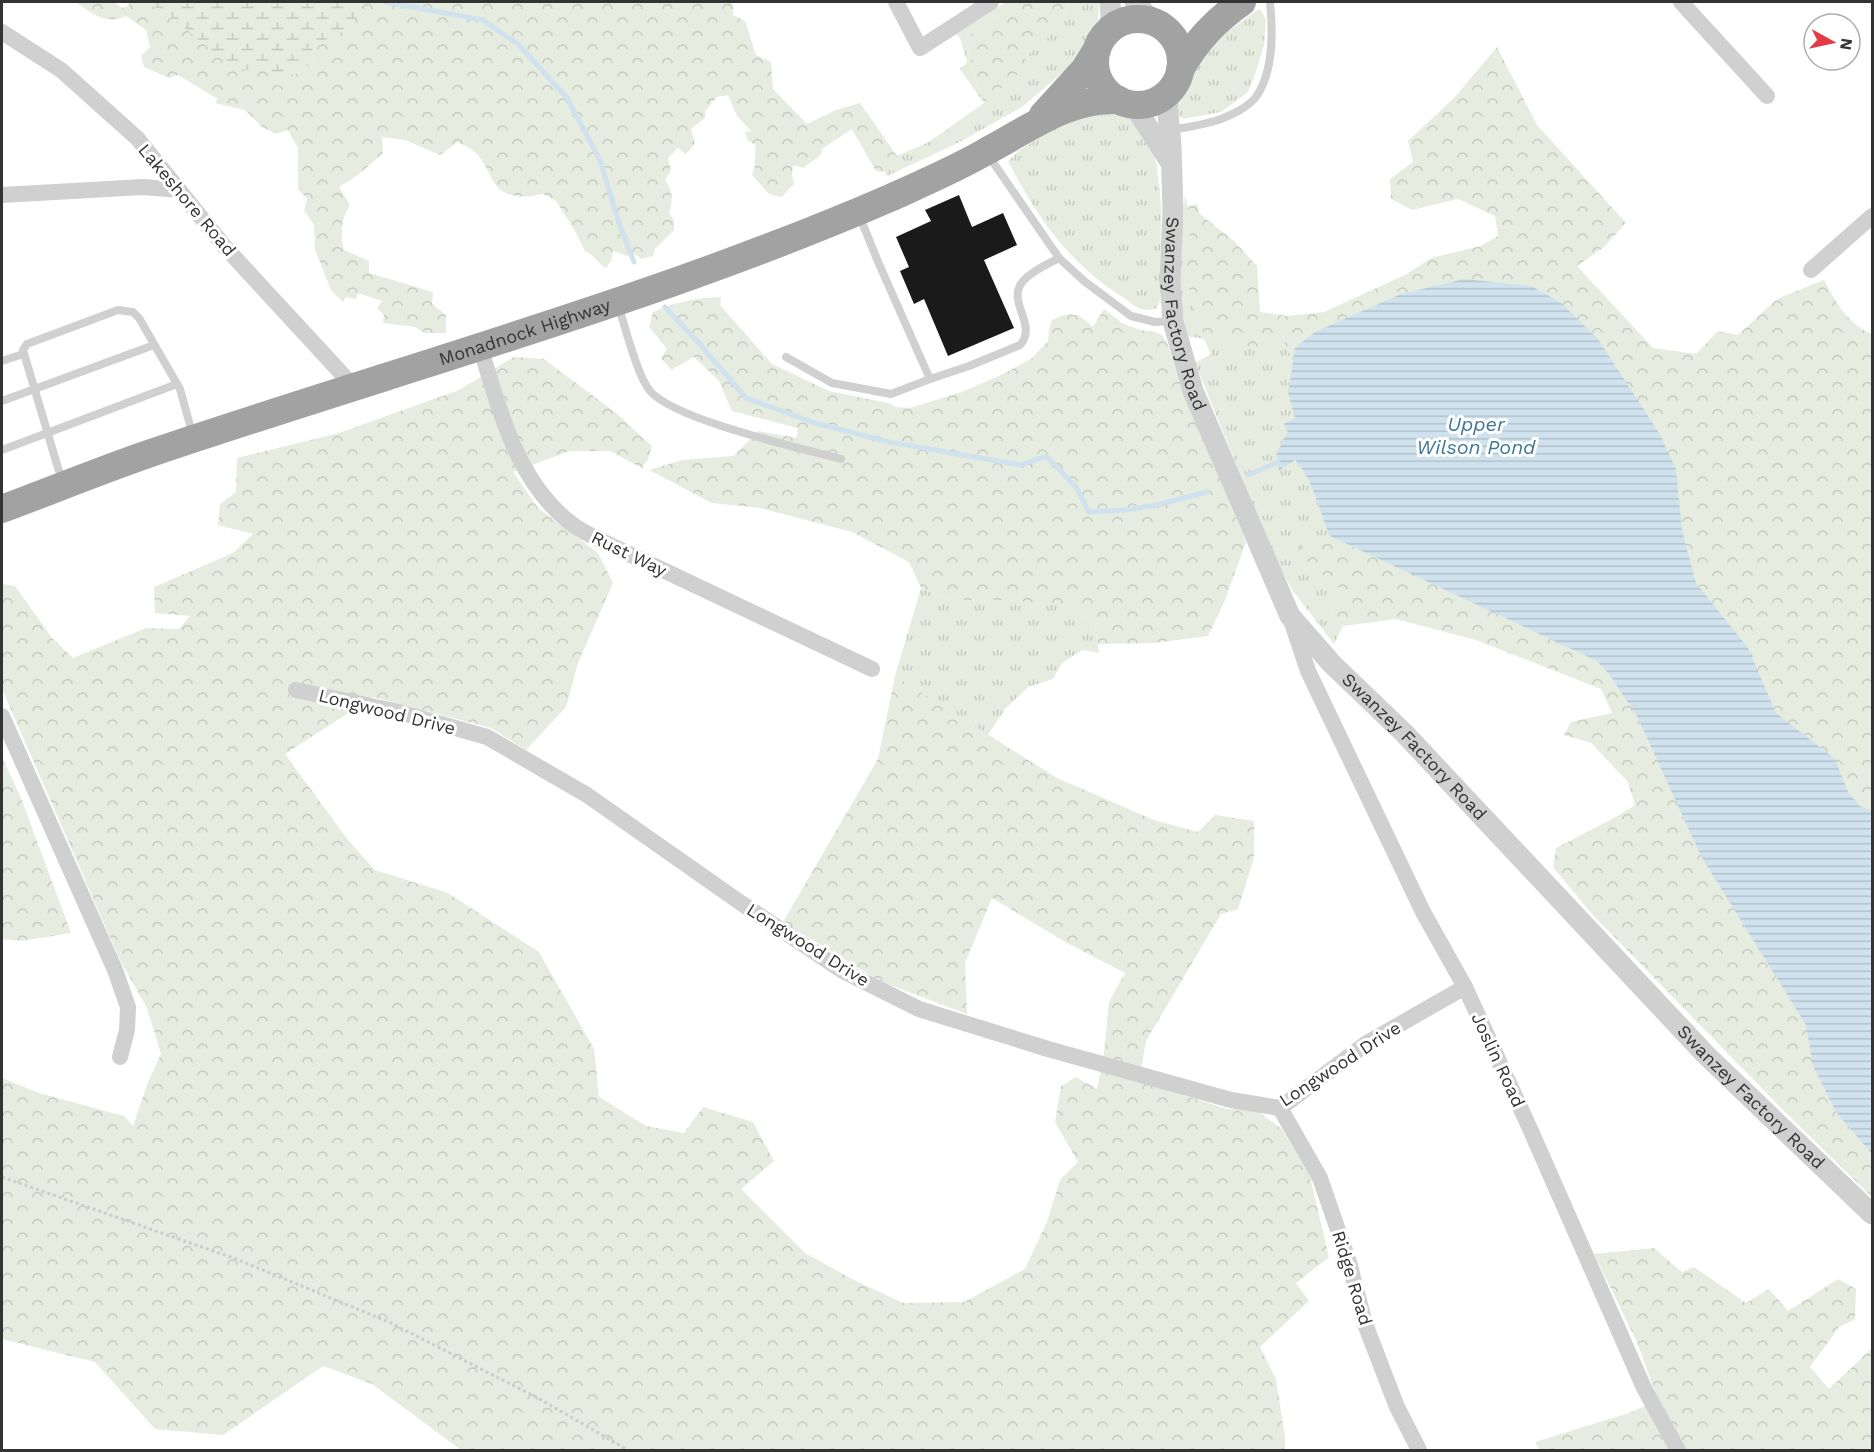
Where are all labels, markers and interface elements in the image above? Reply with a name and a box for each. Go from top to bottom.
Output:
north arrow [1802,12,1862,72]
text: N [1836,37,1857,51]
street label: Lakeshore Road [134,139,240,260]
street label: Swanzey Factory Road [1160,216,1211,413]
street label: Monadnock Highway [436,294,614,369]
water label: Upper Wilson Pond [1417,412,1536,459]
street label: Rust Way [588,526,671,581]
street label: Swanzey Factory Road [1338,669,1491,824]
street label: Longwood Drive [316,684,458,739]
street label: Longwood Drive [743,898,873,991]
street label: Joslin Road [1467,1009,1529,1110]
street label: Longwood Drive [1275,1017,1404,1111]
street label: Swanzey Factory Road [1673,1020,1829,1173]
street label: Ridge Road [1328,1228,1377,1328]

